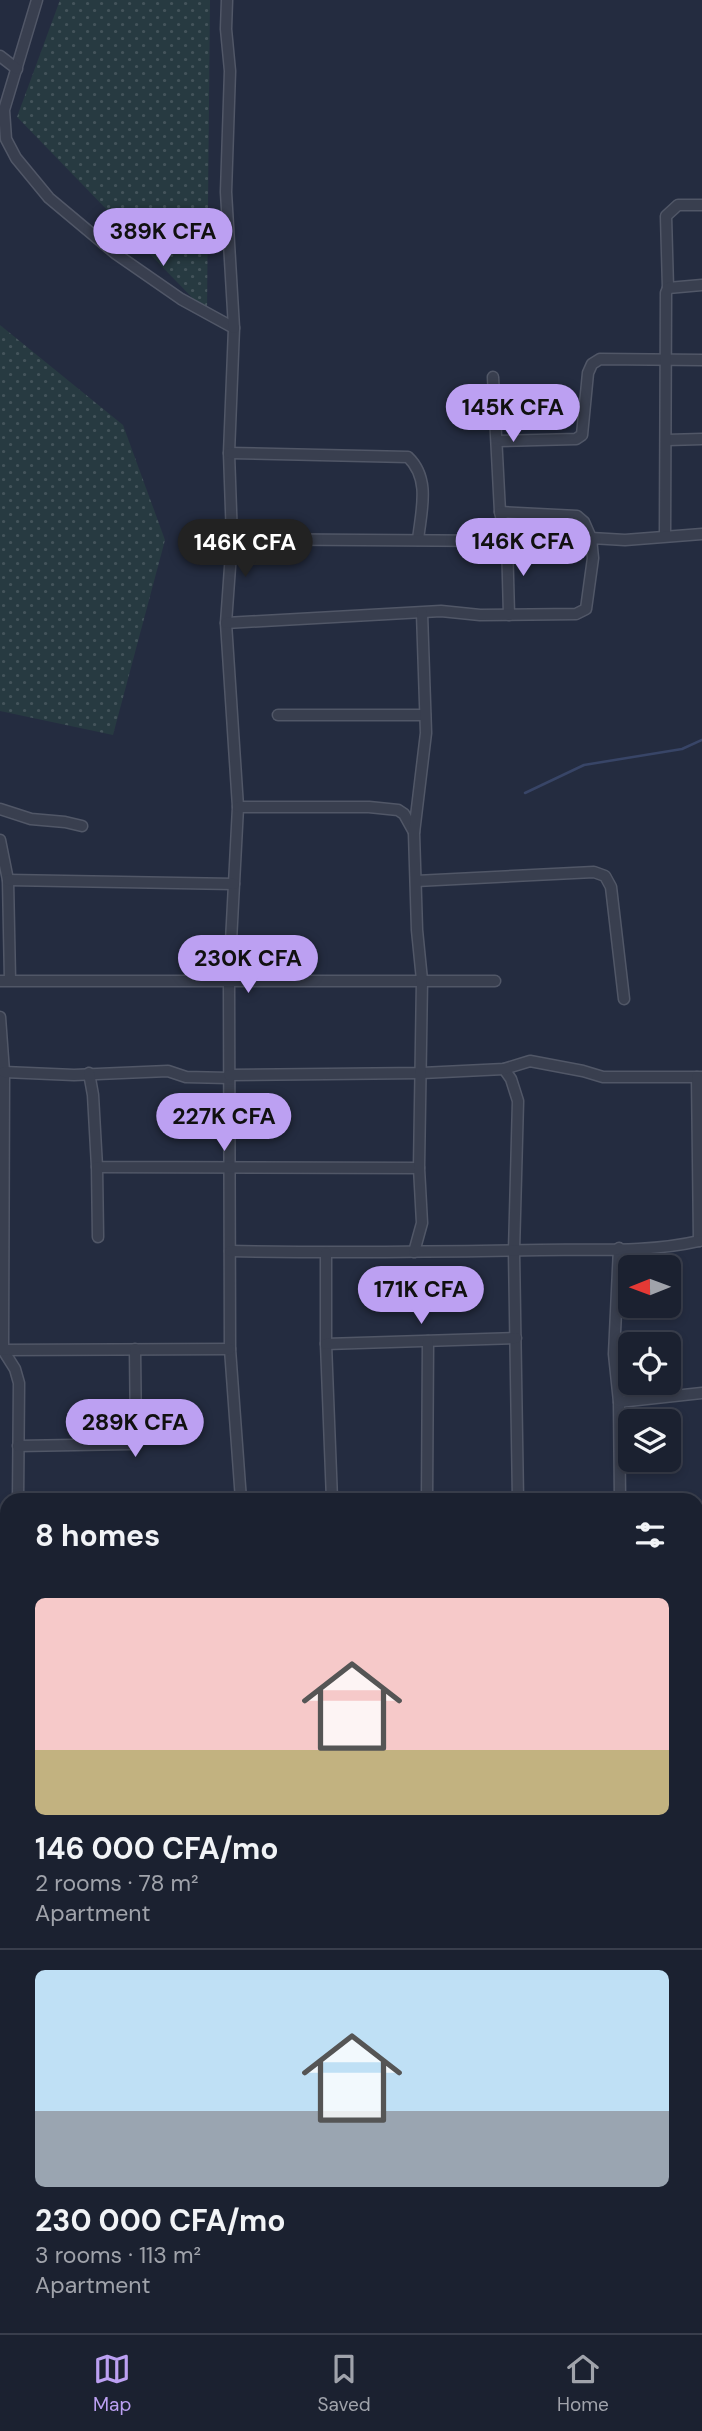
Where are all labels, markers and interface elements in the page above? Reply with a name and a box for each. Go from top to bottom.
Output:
pin: 389K CFA [91,208,235,268]
text: 389K CFA [109,216,217,246]
pin: 145K CFA [441,384,585,444]
text: 145K CFA [462,392,564,422]
pin: 146K CFA [451,518,595,578]
pin: 146K CFA [173,520,317,579]
text: 146K CFA [472,526,574,556]
text: 146K CFA [194,527,296,557]
pin: 230K CFA [176,936,320,995]
text: 230K CFA [194,943,302,973]
pin: 227K CFA [152,1094,296,1153]
text: 227K CFA [172,1101,276,1131]
north arrow [618,1255,681,1318]
map controls [618,1255,681,1472]
pin: 171K CFA [349,1266,493,1326]
text: 171K CFA [374,1274,468,1304]
button: locate [618,1332,681,1395]
pin: 289K CFA [63,1400,207,1459]
text: 289K CFA [82,1407,188,1437]
button: layers [618,1409,681,1472]
text: 8 homes [35,1516,160,1555]
icon: filters [631,1516,669,1554]
icon: home [289,1643,415,1769]
text: 146 000 CFA/mo [35,1829,278,1868]
text: 2 rooms · 78 m² [35,1868,199,1898]
text: Apartment [35,1898,150,1928]
icon: home [289,2015,415,2141]
text: 230 000 CFA/mo [35,2201,286,2240]
text: 3 rooms · 113 m² [35,2240,201,2270]
text: Apartment [35,2270,150,2300]
tab: Map [93,2350,131,2417]
tab: Saved [318,2350,371,2417]
tab: Home [557,2350,609,2417]

